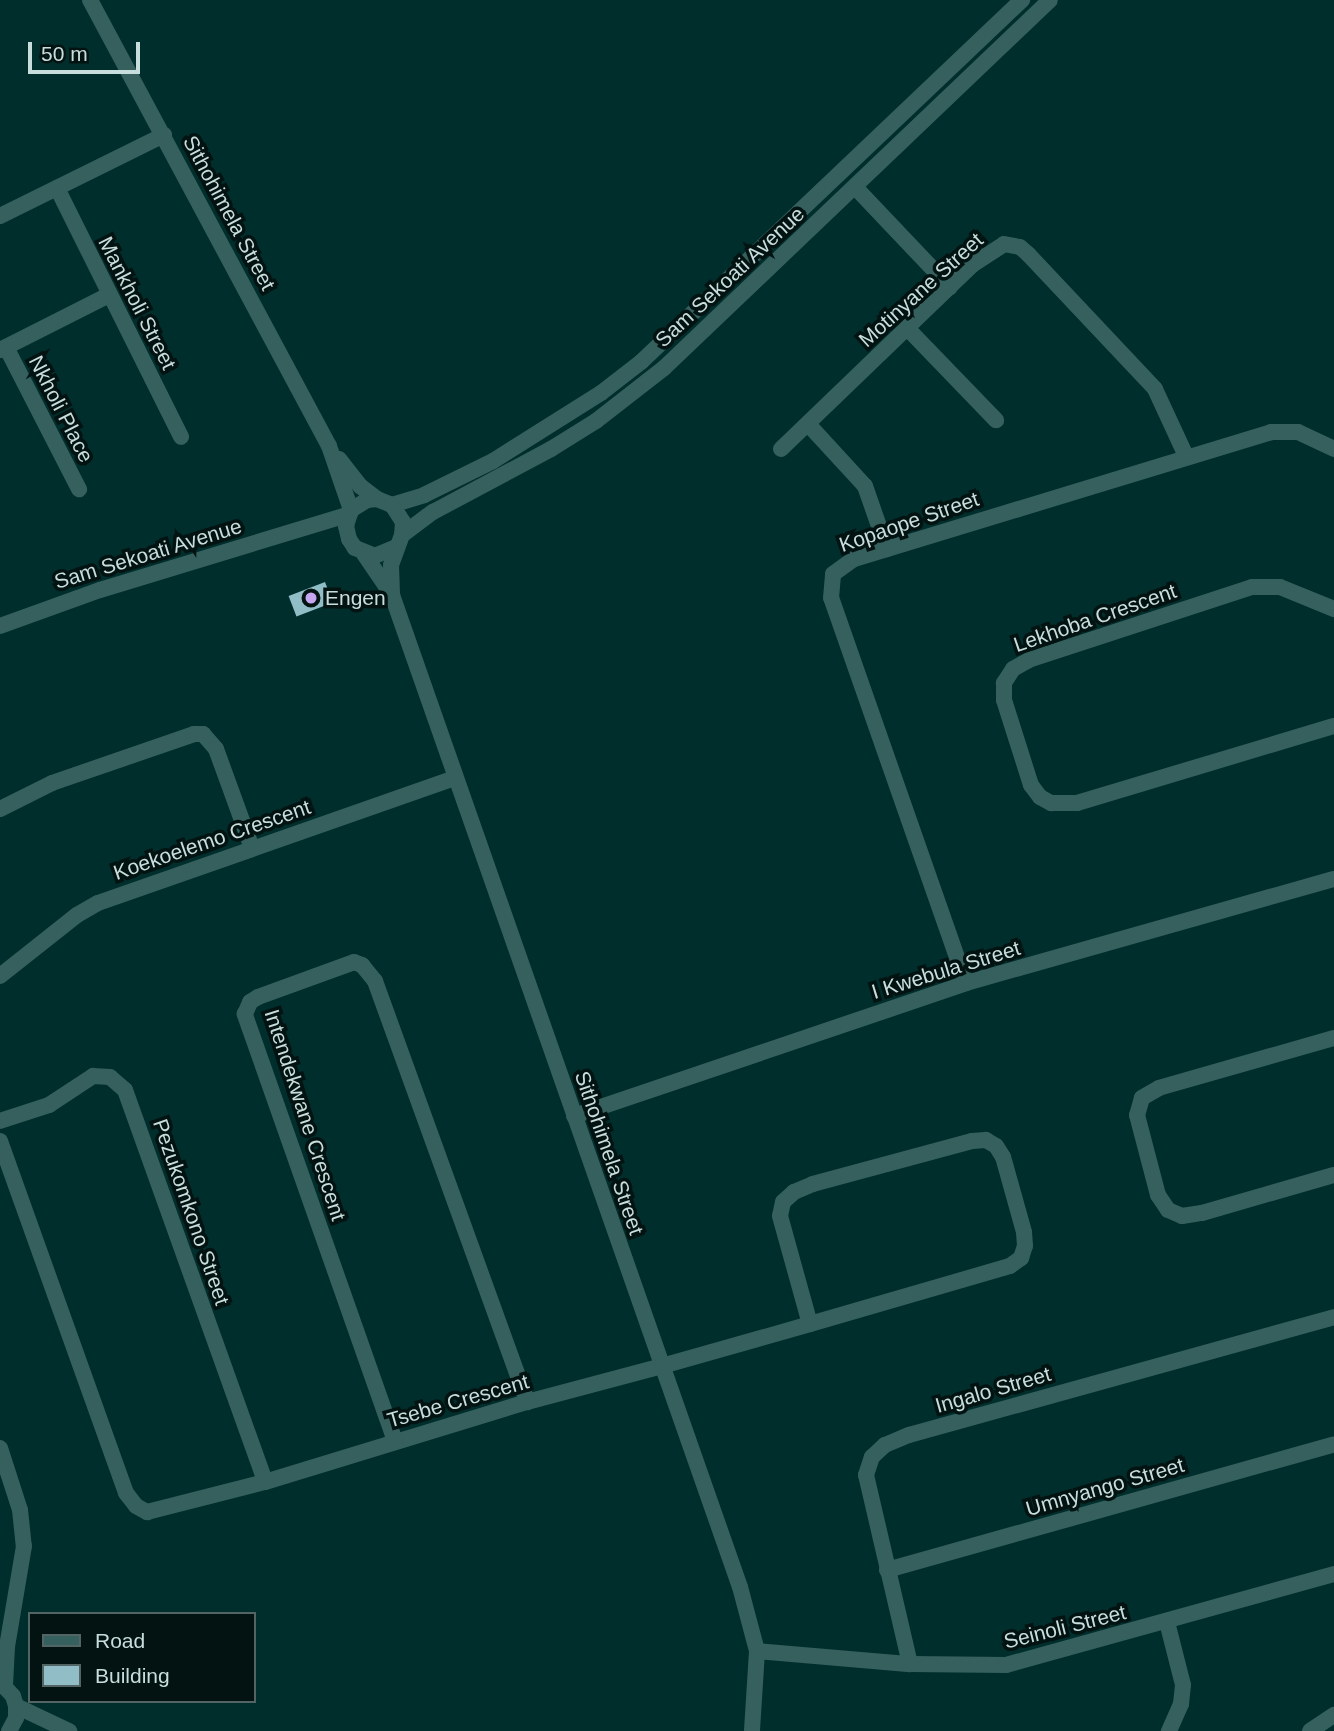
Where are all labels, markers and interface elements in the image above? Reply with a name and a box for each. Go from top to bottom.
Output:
scale bar [32,28,144,72]
text: 50 m [41,42,88,65]
street label: Sithohimela Street [178,131,280,295]
street label: Sam Sekoati Avenue [650,201,810,353]
street label: Motinyane Street [854,228,988,352]
street label: Mankholi Street [93,232,181,374]
street label: Nkholi Place [23,351,99,467]
street label: Kopaope Street [836,486,982,558]
street label: Sam Sekoati Avenue [51,513,245,595]
street label: Lekhoba Crescent [1010,578,1180,658]
place label: Engen [325,585,386,611]
marker: Engen [303,590,319,606]
street label: Koekoelemo Crescent [110,794,314,886]
street label: I Kwebula Street [869,935,1023,1005]
street label: Intendekwane Crescent [259,1006,351,1224]
street label: Sithohimela Street [569,1068,649,1238]
street label: Pezukomkono Street [147,1116,235,1308]
street label: Ingalo Street [932,1361,1054,1419]
street label: Tsebe Crescent [384,1369,532,1433]
street label: Umnyango Street [1023,1452,1187,1522]
street label: Seinoli Street [1001,1600,1129,1654]
legend [28,1612,256,1703]
text: Road [95,1629,145,1652]
text: Building [95,1664,170,1687]

